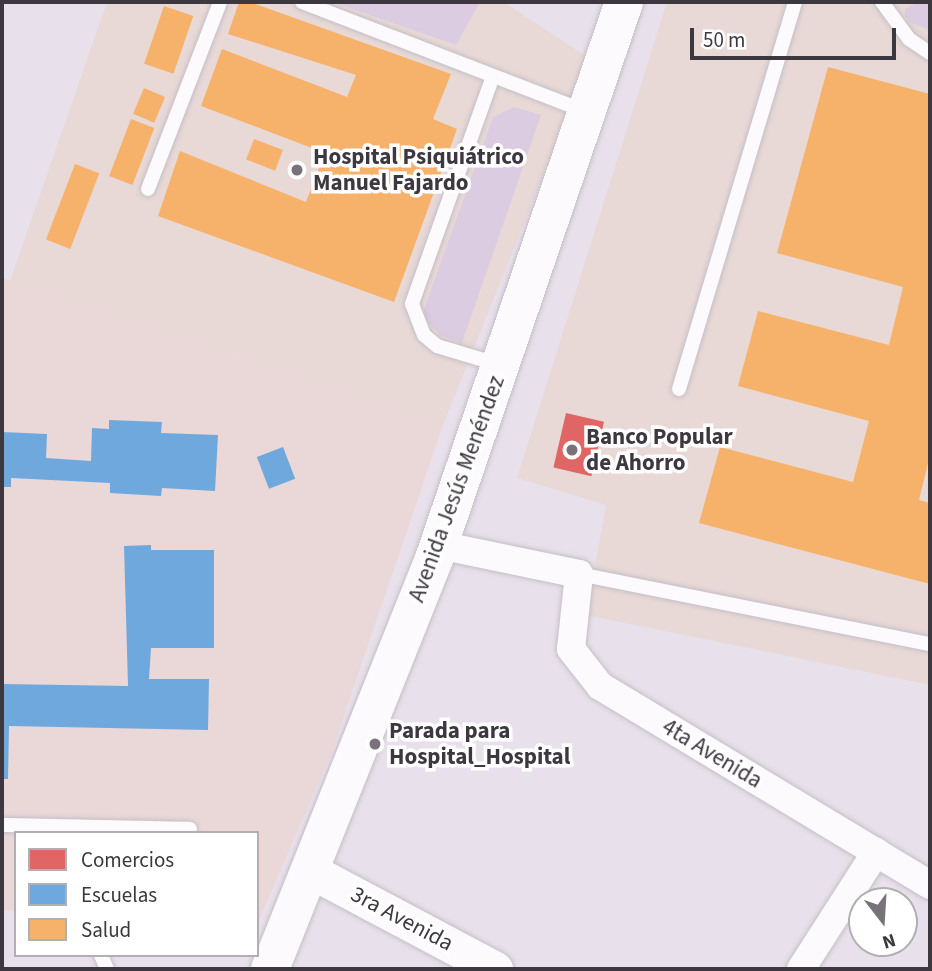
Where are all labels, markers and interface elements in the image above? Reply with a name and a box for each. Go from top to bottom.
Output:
scale bar [694,14,900,58]
text: 50 m [703,25,745,55]
place label: Hospital Psiquiátrico Manuel Fajardo [313,143,524,197]
marker: Hospital Psiquiátrico Manuel Fajardo [287,160,307,180]
street label: Avenida Jesús Menéndez [403,372,511,606]
place label: Banco Popular de Ahorro [586,423,733,477]
marker: Banco Popular de Ahorro [564,442,580,458]
street label: 4ta Avenida [657,713,767,795]
place label: Parada para Hospital_Hospital [389,717,570,771]
marker: Parada para Hospital_Hospital [367,736,383,752]
legend [14,831,259,957]
text: Comercios [81,845,174,875]
text: Escuelas [81,880,157,910]
street label: 3ra Avenida [346,881,458,957]
north arrow [848,887,918,957]
text: Salud [81,915,131,945]
text: N [879,926,899,955]

